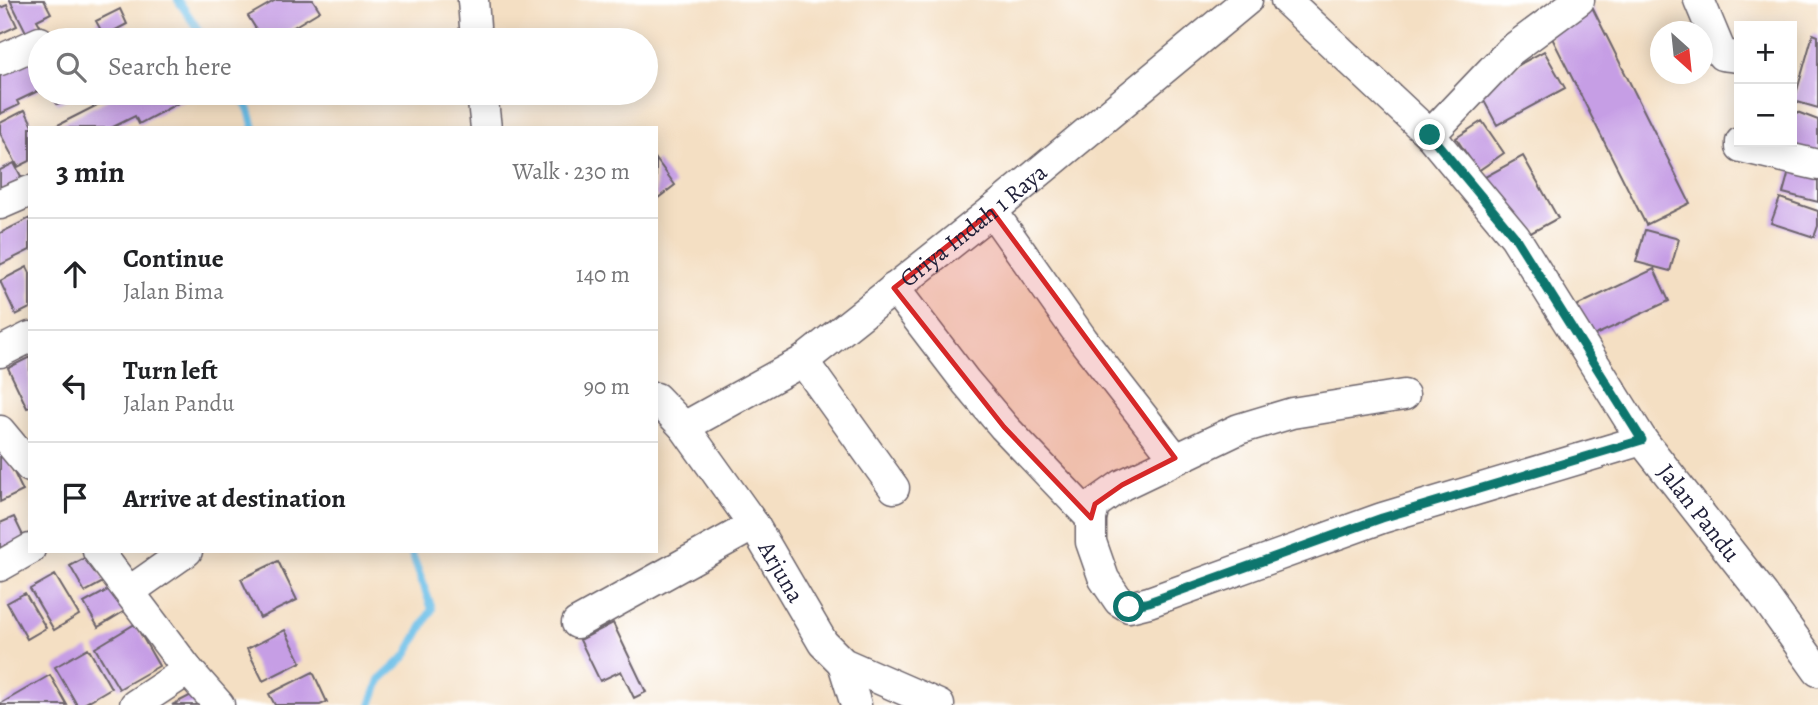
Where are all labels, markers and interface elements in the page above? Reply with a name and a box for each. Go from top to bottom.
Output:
north arrow [1650,21,1713,84]
map controls [1734,21,1797,147]
button: + [1734,21,1797,84]
search box [28,28,658,105]
icon: search [52,48,90,86]
text: Search here [108,49,232,84]
button: − [1734,84,1797,147]
route end [1414,119,1445,150]
text: 3 min [56,152,125,192]
text: Walk · 230 m [513,156,630,187]
street label: Griya Indah 1 Raya [893,156,1054,294]
text: Continue [123,241,224,276]
icon: ahead [56,255,94,293]
text: 140 m [576,259,630,290]
text: Jalan Bima [123,276,224,307]
text: Turn left [123,353,218,388]
icon: left [56,367,94,405]
text: 90 m [584,371,630,402]
text: Jalan Pandu [123,388,234,419]
street label: Jalan Pandu [1651,457,1748,568]
icon: arrive [56,479,94,517]
text: Arrive at destination [123,481,346,516]
street label: Arjuna [750,534,812,609]
route start [1113,591,1144,622]

